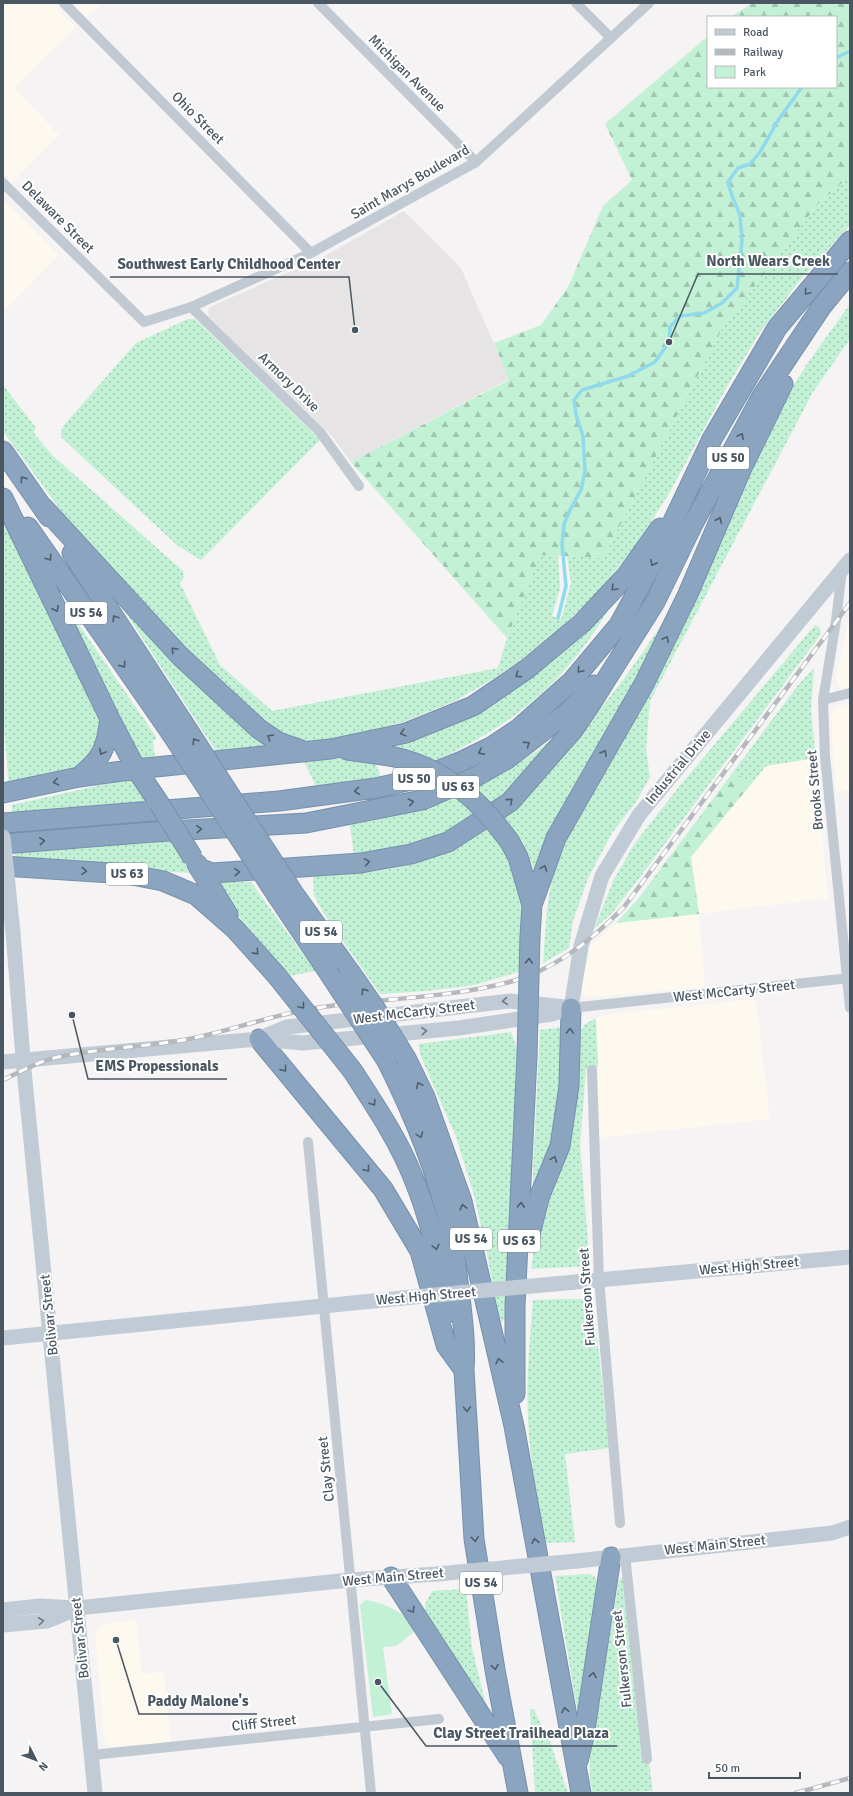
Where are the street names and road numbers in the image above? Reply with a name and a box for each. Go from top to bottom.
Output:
street label: Michigan Avenue [365,31,449,115]
street label: Ohio Street [168,88,228,148]
street label: Saint Marys Boulevard [348,141,472,223]
street label: Delaware Street [18,177,98,257]
street label: Armory Drive [255,349,323,415]
road number: US 50 [707,447,749,469]
road number: US 54 [65,602,107,624]
street label: Industrial Drive [642,726,714,808]
street label: Brooks Street [803,749,827,831]
road number: US 50 [393,768,435,790]
road number: US 63 [437,776,479,798]
road number: US 63 [106,863,148,885]
road number: US 54 [300,921,342,943]
street label: West McCarty Street [672,976,796,1006]
street label: West McCarty Street [352,996,476,1028]
road number: US 54 [450,1228,492,1250]
road number: US 63 [498,1230,540,1252]
street label: Fulkerson Street [575,1247,599,1347]
street label: West High Street [698,1253,800,1279]
street label: Bolivar Street [36,1273,62,1356]
street label: West High Street [375,1283,477,1309]
street label: Clay Street [314,1435,338,1503]
street label: West Main Street [663,1531,767,1559]
street label: West Main Street [342,1564,445,1590]
road number: US 54 [460,1572,502,1594]
street label: Bolivar Street [67,1596,93,1679]
street label: Fulkerson Street [608,1609,636,1709]
street label: Cliff Street [231,1711,297,1735]

